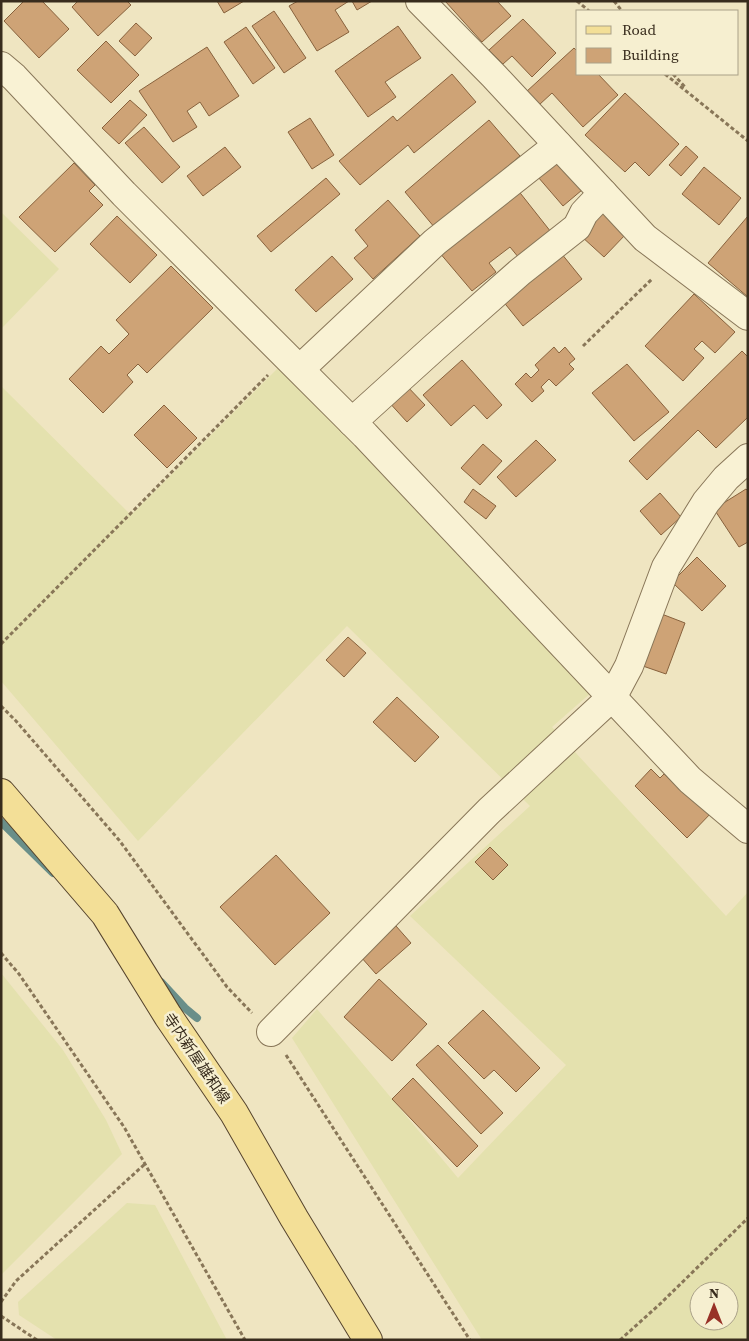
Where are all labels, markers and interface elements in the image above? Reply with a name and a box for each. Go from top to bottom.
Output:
legend [576,10,739,75]
text: Road [622,19,656,40]
text: Building [622,44,679,65]
street label: 寺内新屋雄和線 [159,1009,235,1107]
north arrow [689,1281,739,1331]
text: N [709,1283,719,1303]

